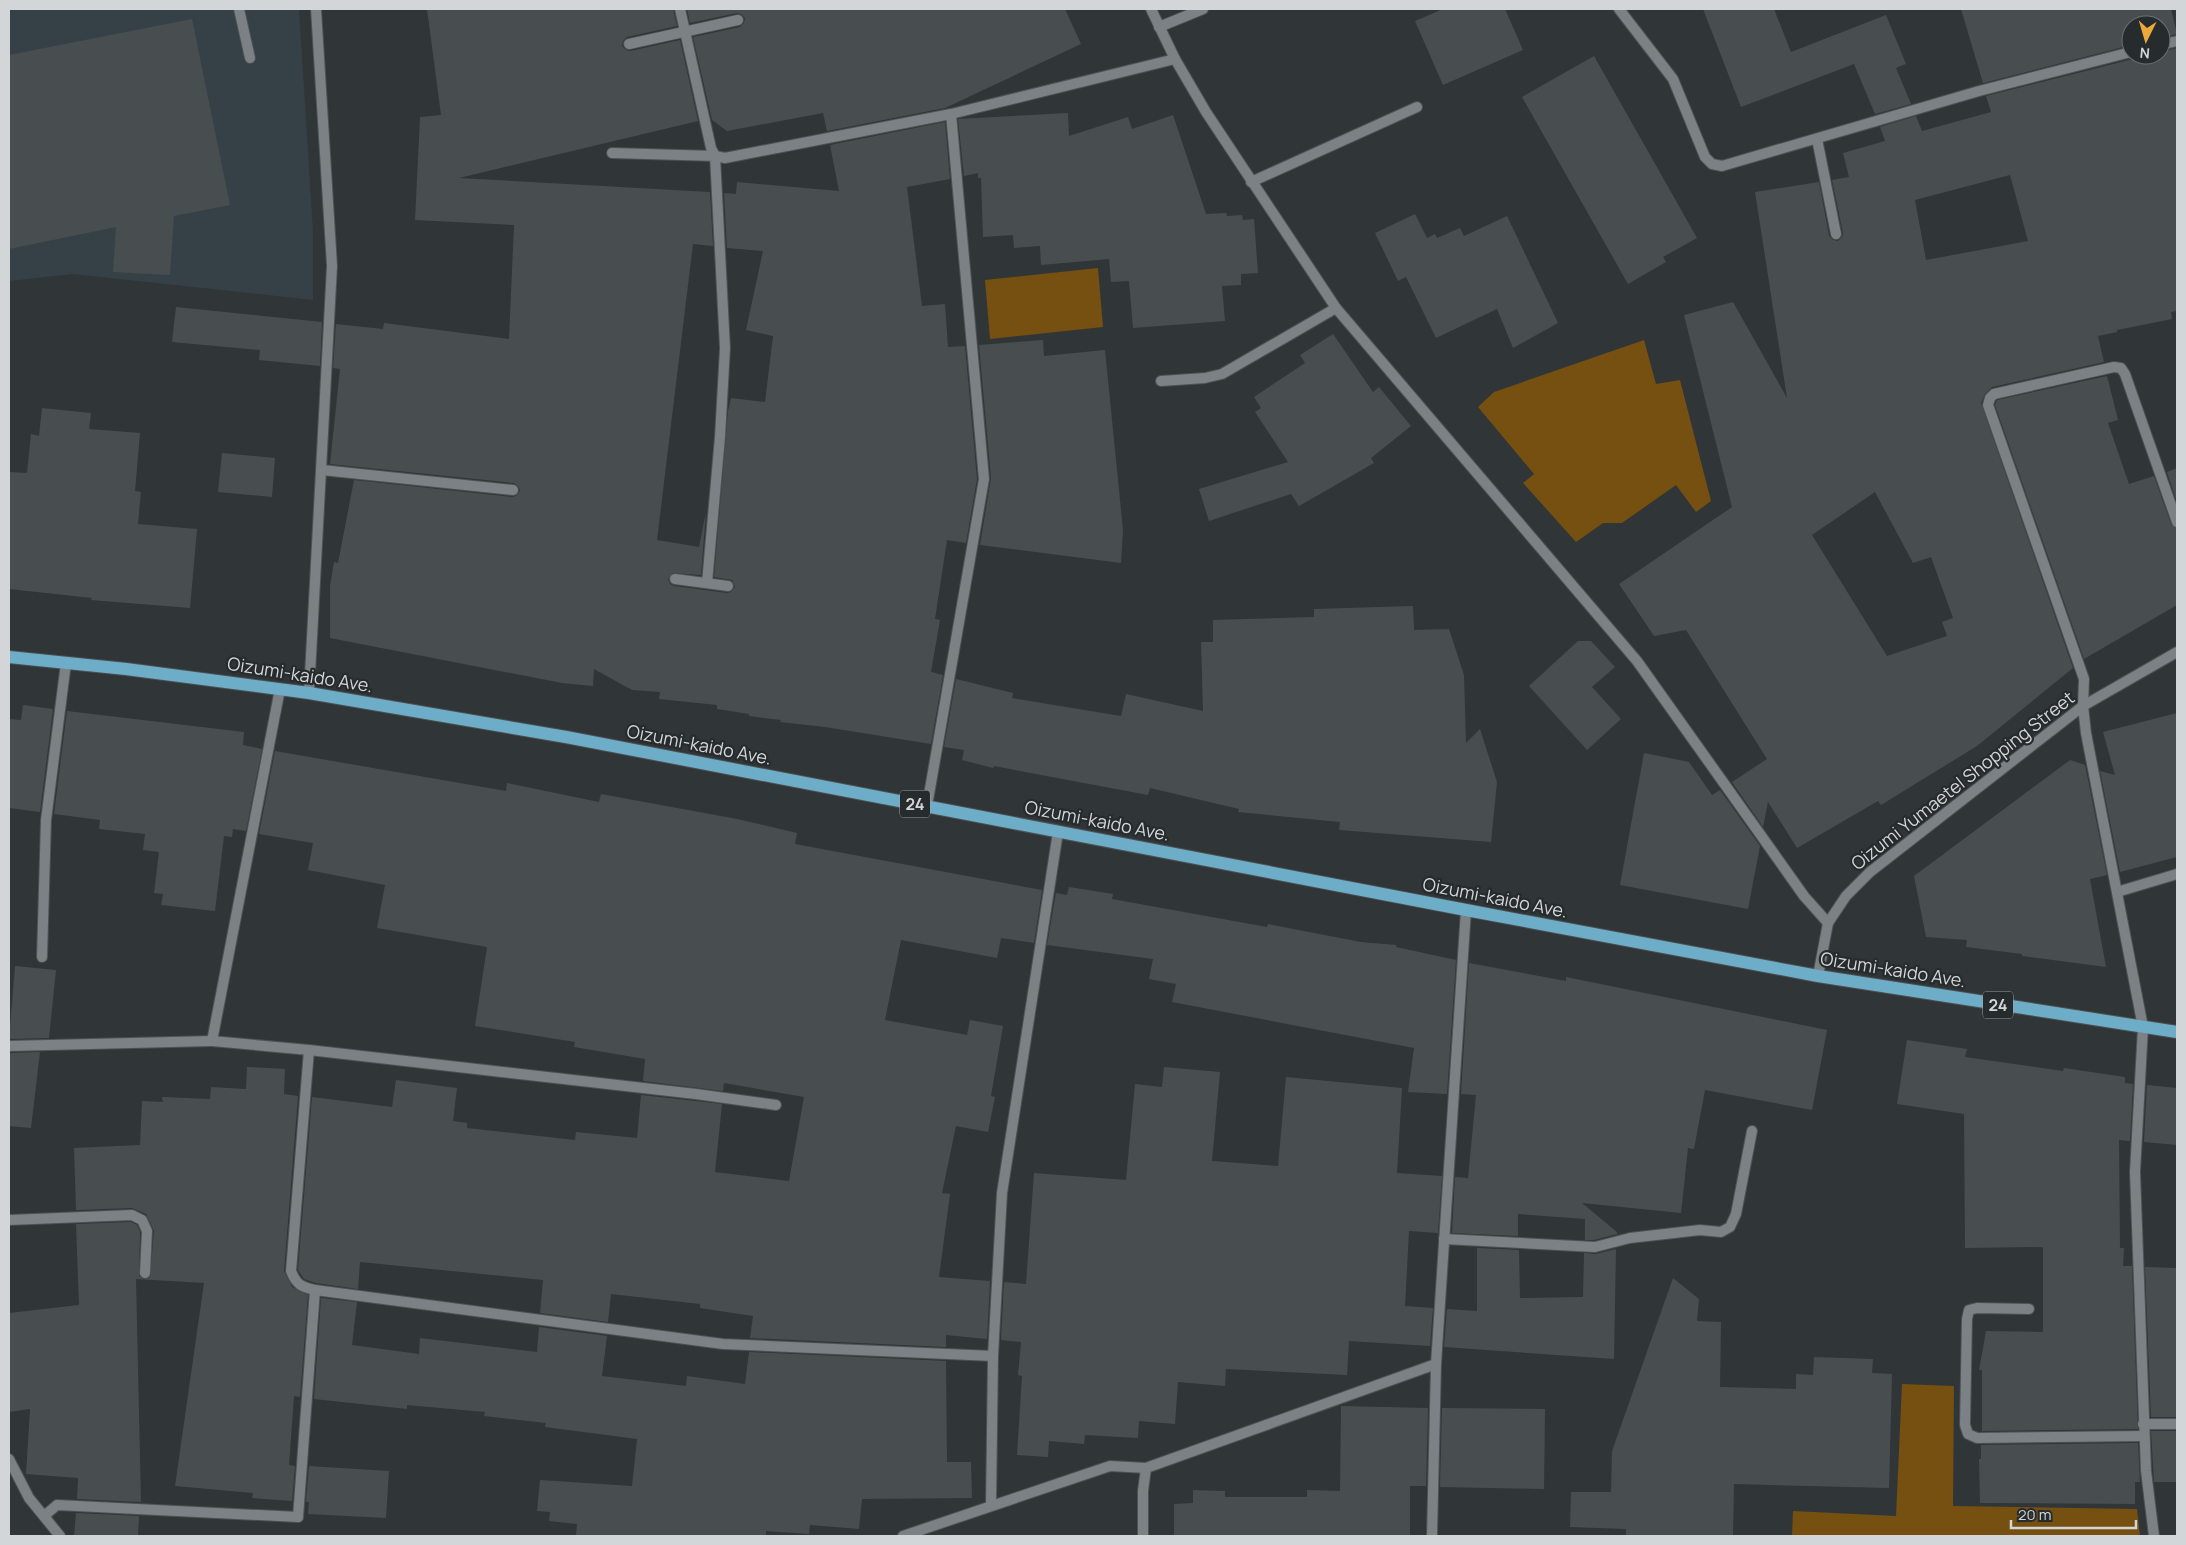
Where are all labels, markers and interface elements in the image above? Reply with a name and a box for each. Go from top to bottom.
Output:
north arrow [2121,15,2171,65]
text: N [2139,44,2151,63]
street label: Oizumi-kaido Ave. [226,651,374,697]
street label: Oizumi Yumaetel Shopping Street [1846,685,2079,875]
street label: Oizumi-kaido Ave. [625,718,773,770]
road number: 24 [900,791,930,818]
street label: Oizumi-kaido Ave. [1023,794,1171,846]
street label: Oizumi-kaido Ave. [1421,871,1569,923]
street label: Oizumi-kaido Ave. [1819,946,1967,992]
road number: 24 [1983,992,2013,1018]
scale bar [2011,1498,2136,1530]
text: 20 m [2018,1504,2051,1525]

